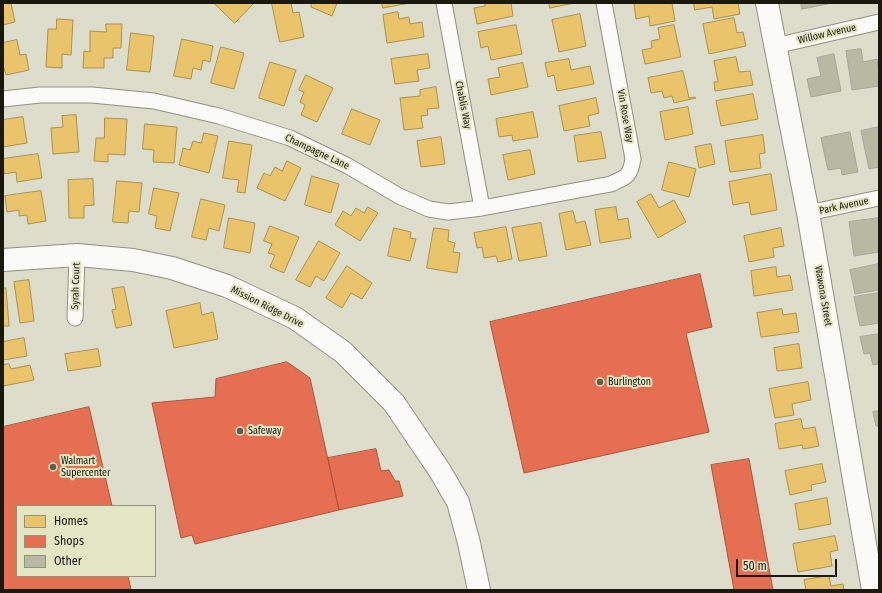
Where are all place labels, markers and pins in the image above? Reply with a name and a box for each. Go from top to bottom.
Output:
place label: Burlington [608,376,651,388]
marker: Burlington [595,377,605,387]
place label: Safeway [248,425,281,437]
marker: Safeway [235,426,245,436]
place label: Walmart Supercenter [61,455,111,478]
marker: Walmart Supercenter [48,462,58,472]

